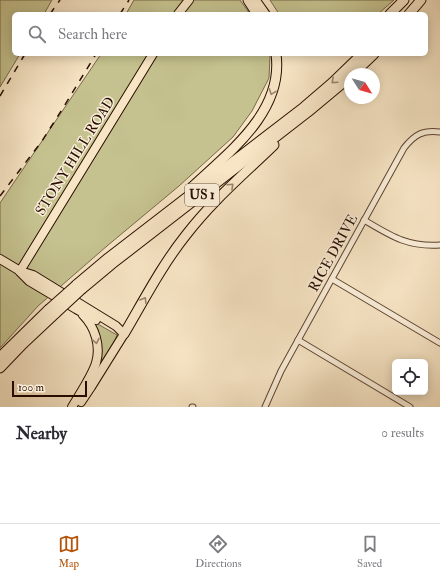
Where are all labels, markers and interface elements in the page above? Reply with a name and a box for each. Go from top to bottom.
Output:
search box [12,12,428,56]
icon: search [26,23,48,45]
text: Search here [58,25,127,44]
north arrow [344,68,380,104]
one-way arrow [331,76,339,84]
one-way arrow [269,89,277,96]
street label: STONY HILL ROAD [32,94,118,218]
one-way arrow [226,183,234,191]
road number: US 1 [185,184,219,206]
street label: RICE DRIVE [305,211,361,295]
one-way arrow [139,297,147,304]
one-way arrow [92,338,100,344]
map controls [392,359,428,395]
button: locate [392,359,428,395]
scale bar [12,379,87,398]
text: 100 m [18,381,44,394]
text: Nearby [16,423,67,444]
text: 0 results [381,425,424,441]
tab: Map [58,533,80,570]
tab: Directions [195,533,242,570]
tab: Saved [357,533,382,570]

